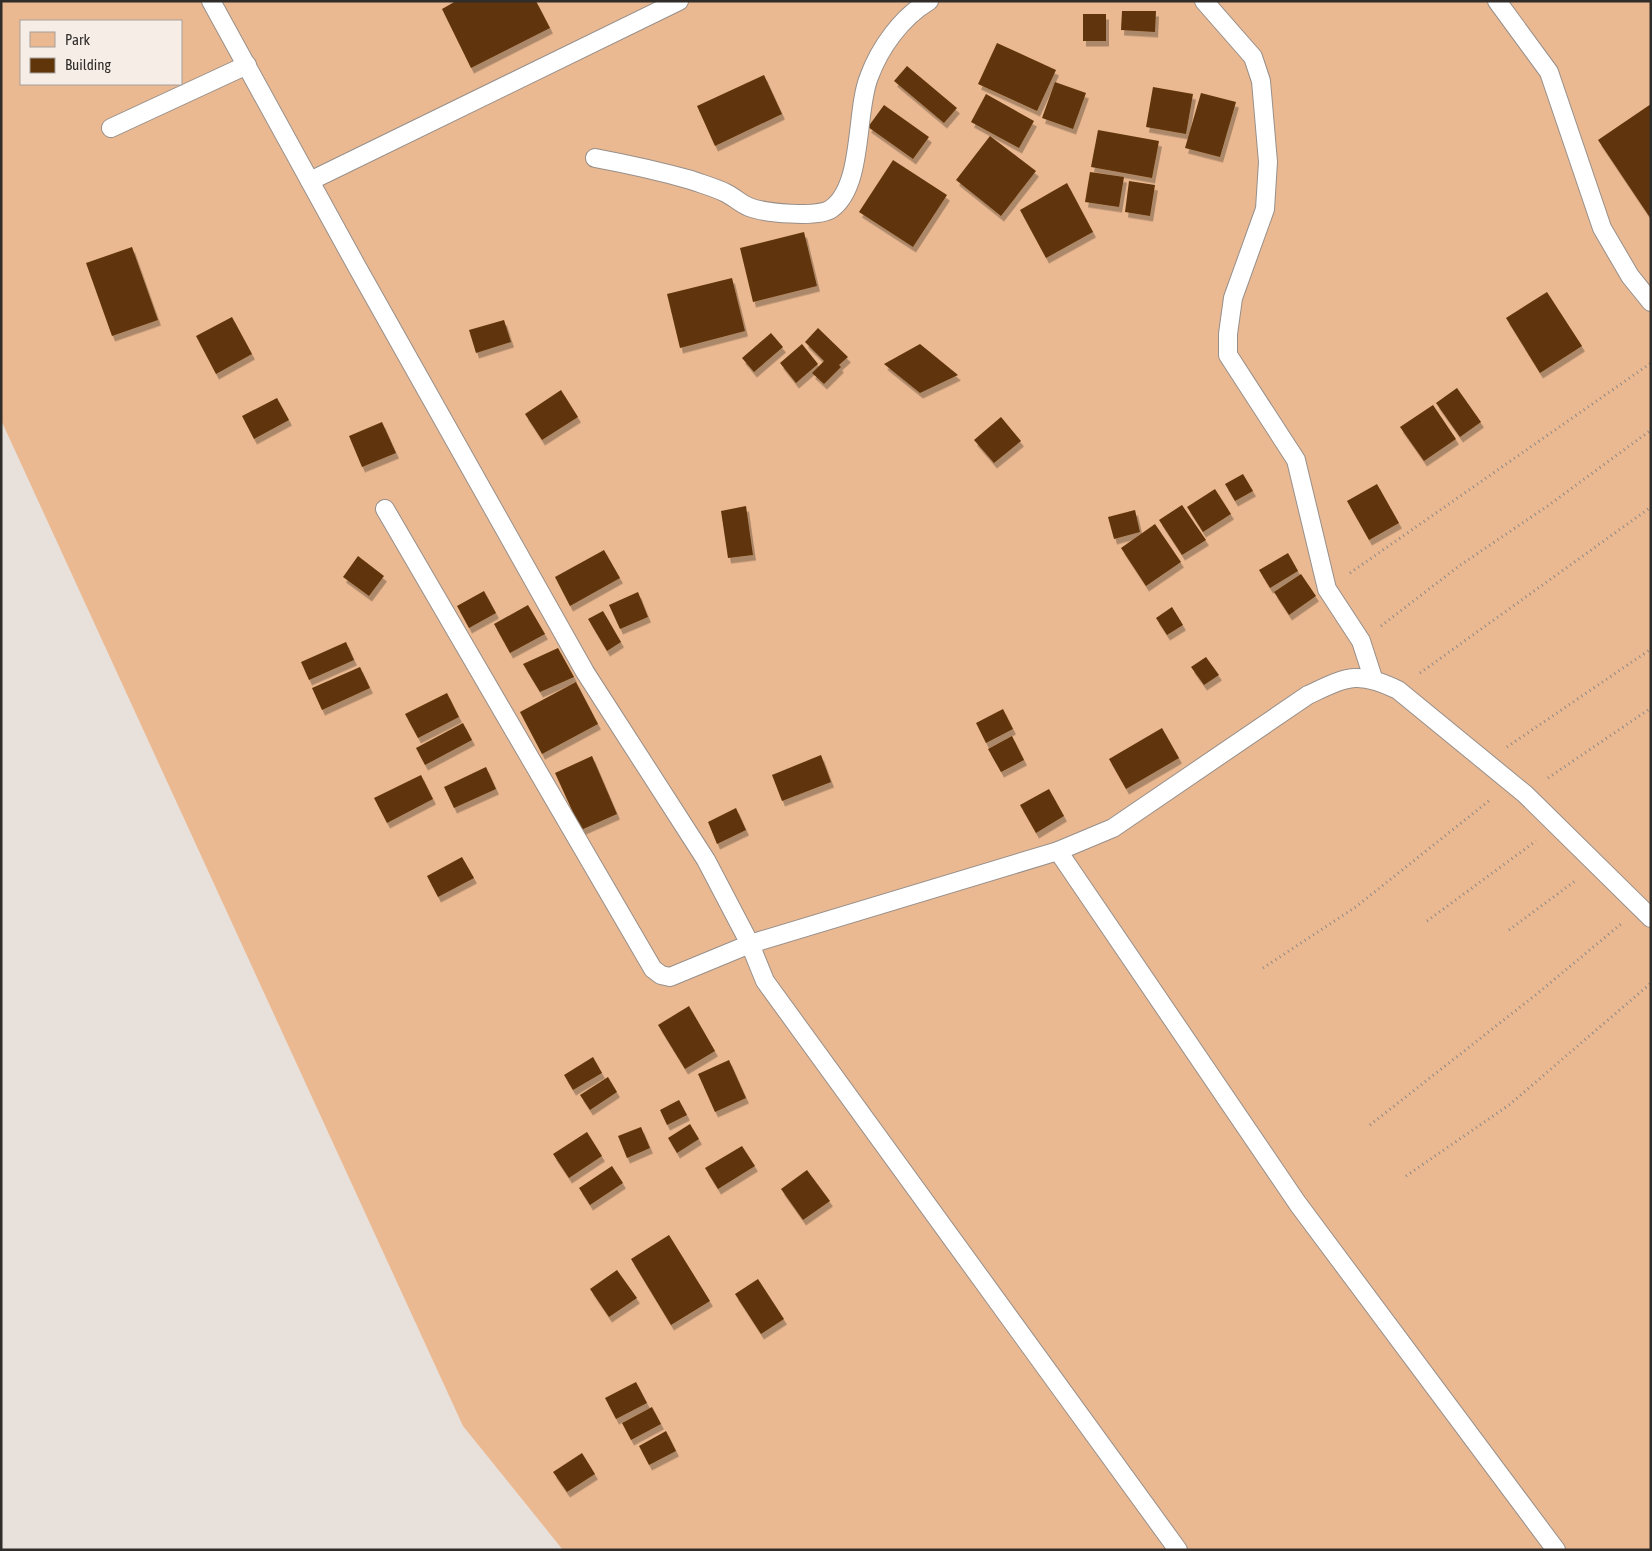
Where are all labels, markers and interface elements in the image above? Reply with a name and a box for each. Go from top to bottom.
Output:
legend [20,20,182,85]
text: Park [65,31,90,48]
text: Building [65,56,111,73]

